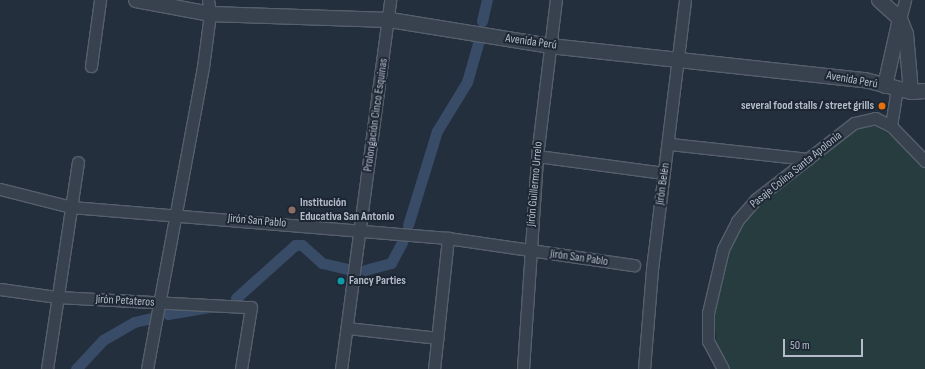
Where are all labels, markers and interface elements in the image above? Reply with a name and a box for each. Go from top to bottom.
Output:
street label: Avenida Perú [504,31,558,53]
street label: Prolongación Cinco Esquinas [361,57,391,173]
street label: Avenida Perú [825,68,879,92]
place label: several food stalls / street grills [741,99,874,113]
marker: several food stalls / street grills [877,101,887,111]
street label: Pasaje Colina Santa Apolonia [747,129,845,211]
street label: Jirón Guillermo Urrelo [524,141,546,227]
street label: Jirón Belén [653,162,673,206]
place label: Institución Educativa San Antonio [300,196,394,224]
marker: Institución Educativa San Antonio [287,205,297,215]
street label: Jirón San Pablo [227,211,287,231]
street label: Jirón San Pablo [549,247,609,269]
place label: Fancy Parties [349,274,406,288]
marker: Fancy Parties [336,276,346,286]
street label: Jirón Petateros [95,292,155,310]
scale bar [785,331,865,357]
text: 50 m [790,338,810,353]

